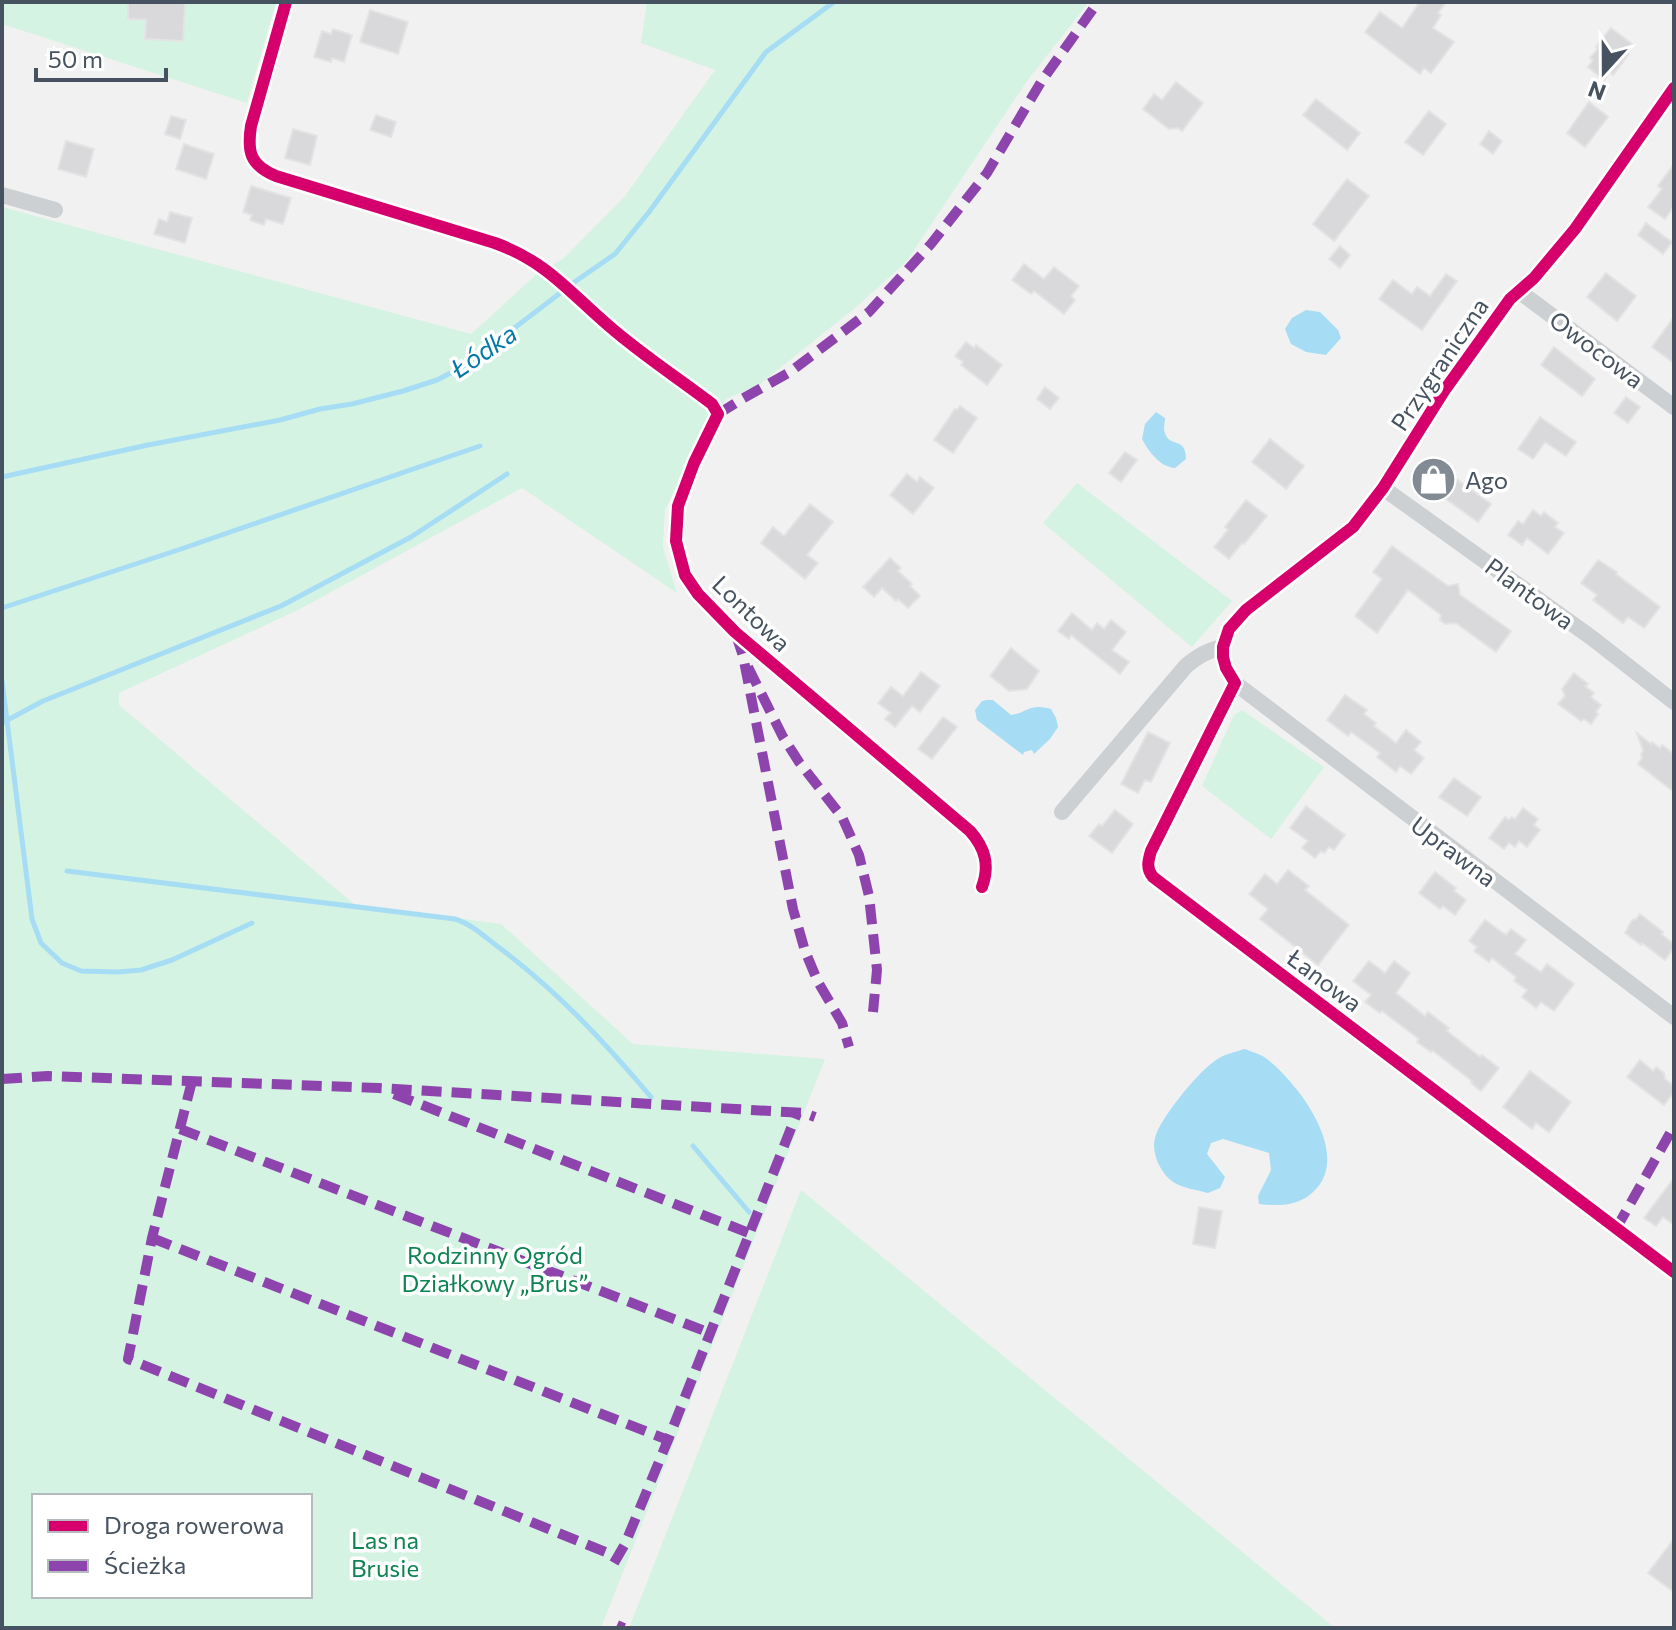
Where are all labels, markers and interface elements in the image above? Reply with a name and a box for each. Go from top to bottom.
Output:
scale bar [36,32,166,82]
north arrow [1564,32,1644,112]
text: 50 m [48,44,103,73]
text: N [1584,76,1609,107]
street label: Przygraniczna [1384,292,1494,436]
street label: Owocowa [1544,304,1650,394]
water label: Łódka [444,317,522,383]
shop icon: Ago [1410,455,1458,503]
place label: Ago [1465,465,1508,494]
street label: Plantowa [1480,551,1580,635]
street label: Lontowa [707,569,797,657]
street label: Uprawna [1406,810,1502,892]
street label: Łanowa [1281,942,1368,1017]
park label: Rodzinny Ogród Działkowy „Brus” [401,1240,589,1297]
legend [32,1494,312,1598]
text: Droga rowerowa [104,1510,284,1539]
park label: Las na Brusie [351,1525,419,1582]
text: Ścieżka [104,1550,186,1579]

